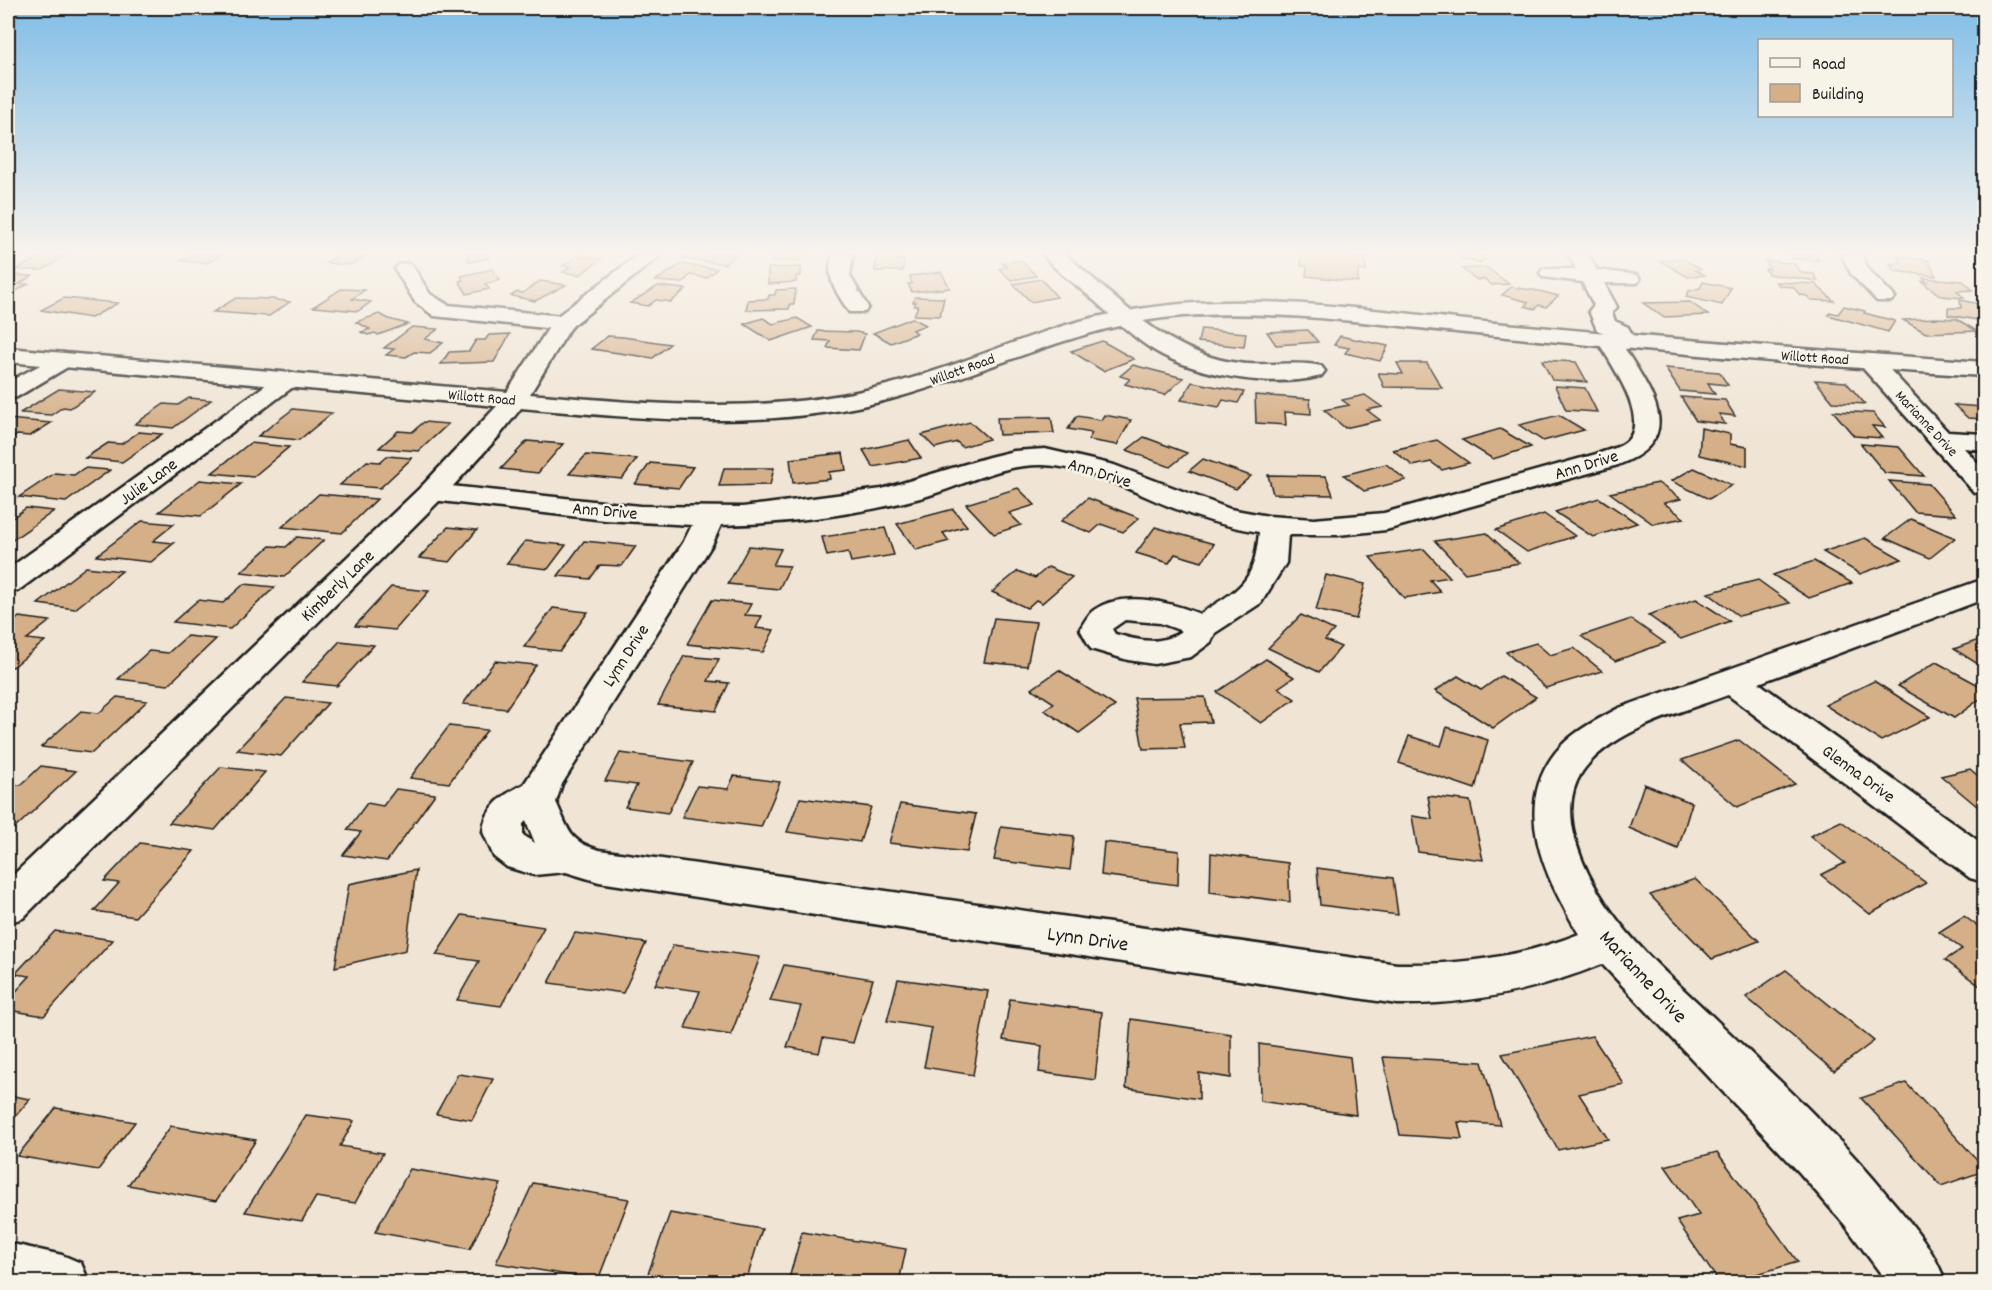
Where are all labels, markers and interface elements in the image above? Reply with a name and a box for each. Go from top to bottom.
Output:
legend [1758,39,1953,117]
text: Road [1812,53,1846,78]
text: Building [1812,83,1864,108]
street label: Willott Road [1780,346,1849,372]
street label: Willott Road [927,349,998,393]
street label: Willott Road [447,385,517,413]
street label: Marianne Drive [1889,386,1962,463]
street label: Ann Drive [1552,445,1622,488]
street label: Julie Lane [115,453,184,513]
street label: Ann Drive [1064,453,1134,496]
street label: Ann Drive [571,497,638,528]
street label: Kimberly Lane [296,545,381,628]
street label: Lynn Drive [598,620,657,693]
street label: Glenna Drive [1816,740,1899,810]
street label: Lynn Drive [1045,920,1130,962]
street label: Marianne Drive [1591,925,1693,1031]

